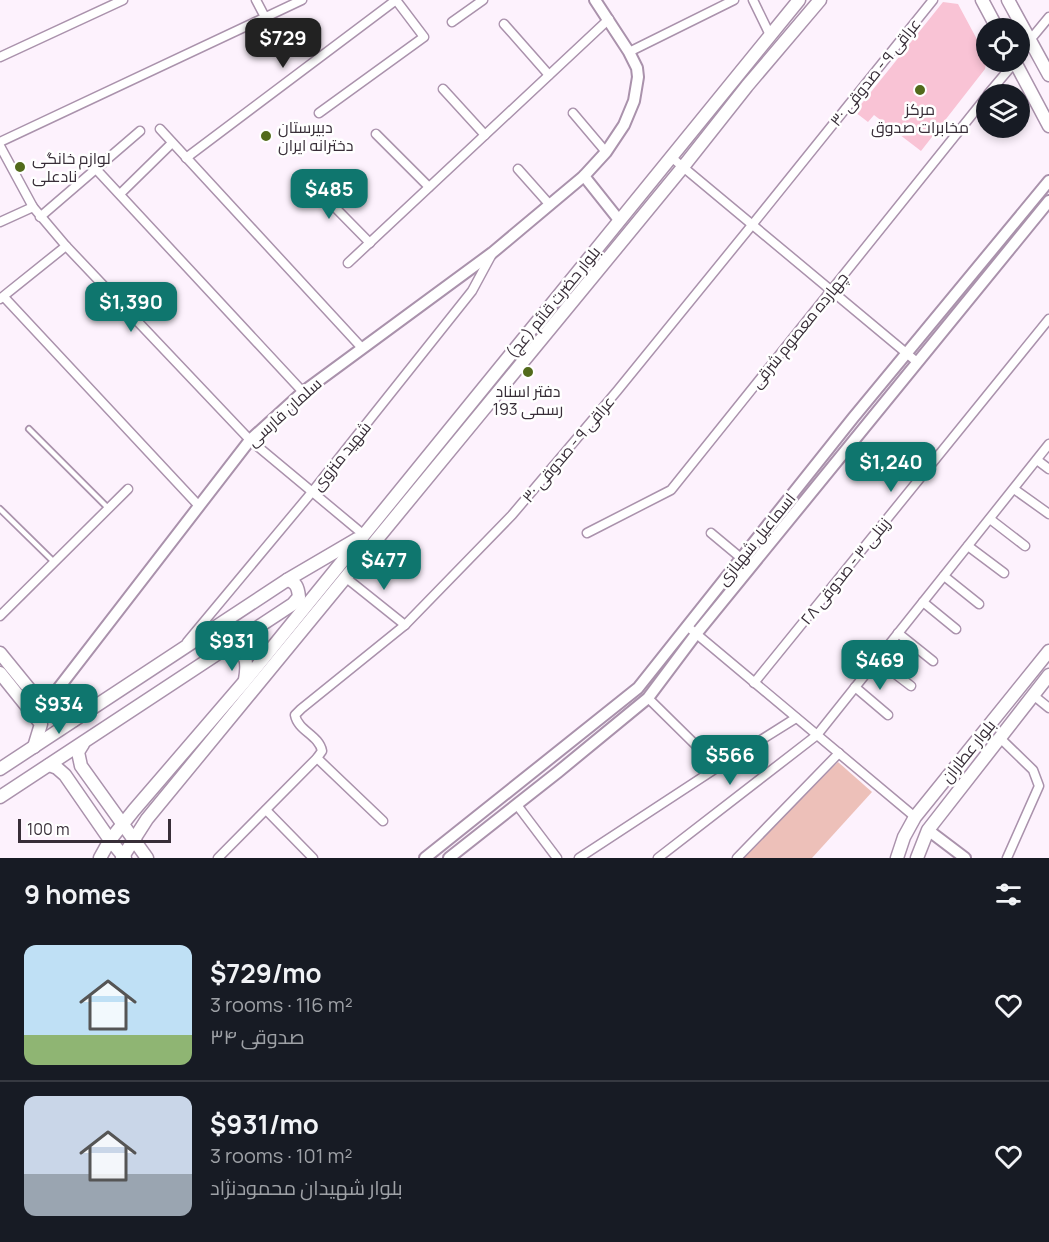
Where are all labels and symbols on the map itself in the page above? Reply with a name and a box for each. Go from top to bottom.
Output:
street label: عراقی ۹ - صدوقی ۳۰ [825,13,925,131]
pin: $729 [247,18,319,69]
marker: مرکز مخابرات صدوق [913,83,927,97]
place label: مرکز مخابرات صدوق [871,98,969,138]
place label: دبیرستان دخترانه ایران [278,116,353,156]
marker: دبیرستان دخترانه ایران [259,129,273,143]
place label: لوازم خانگی نادعلی [32,147,111,187]
marker: لوازم خانگی نادعلی [13,160,27,174]
pin: $485 [293,169,365,220]
street label: بلوار حضرت قائم (عج) [501,241,606,363]
street label: چهارده معصوم شرقی [745,267,854,393]
pin: $1,390 [82,282,180,333]
marker: دفتر اسناد رسمی 193 [521,365,535,379]
street label: سلمان فارسی [242,373,326,451]
place label: دفتر اسناد رسمی 193 [493,380,563,420]
street label: عراقی ۹ - صدوقی ۳۰ [517,391,619,507]
street label: شهید منزوی [306,417,376,495]
pin: $1,240 [842,442,940,493]
street label: اسماعیل شهبازی [712,488,800,590]
street label: زینلی ۳ - صدوقی ۲۸ [795,513,895,629]
pin: $477 [348,540,420,591]
pin: $931 [196,621,268,672]
pin: $469 [844,640,916,691]
pin: $934 [23,684,95,735]
street label: بلوار عطاران [936,715,1000,787]
pin: $566 [694,735,766,786]
scale bar [18,816,171,844]

